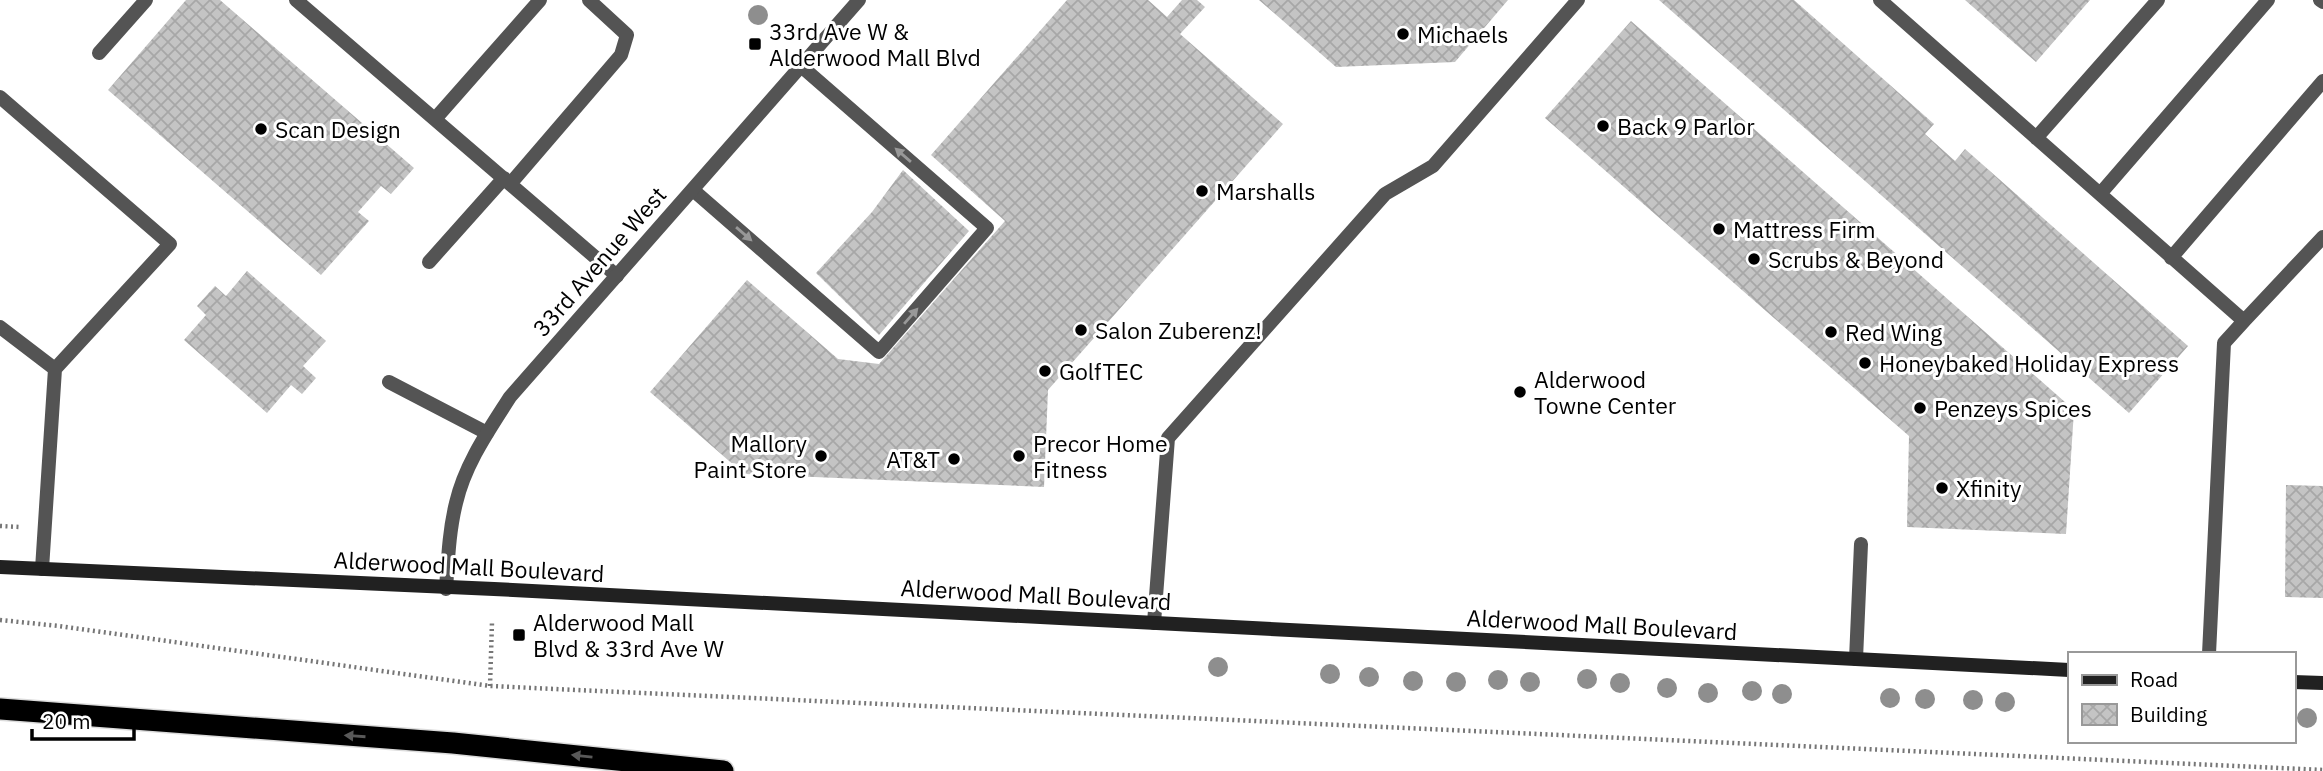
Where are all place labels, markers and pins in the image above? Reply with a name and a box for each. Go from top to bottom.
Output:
place label: 33rd Ave W & Alderwood Mall Blvd [769,16,981,72]
place label: Michaels [1417,19,1508,49]
marker: Michaels [1395,26,1411,42]
marker: 33rd Ave W & Alderwood Mall Blvd [747,36,763,52]
place label: Back 9 Parlor [1617,111,1755,141]
place label: Scan Design [275,114,401,144]
marker: Back 9 Parlor [1595,118,1611,134]
marker: Scan Design [253,121,269,137]
place label: Marshalls [1216,176,1316,206]
marker: Marshalls [1194,183,1210,199]
place label: Mattress Firm [1733,214,1876,244]
marker: Mattress Firm [1711,221,1727,237]
place label: Scrubs & Beyond [1768,244,1944,274]
marker: Scrubs & Beyond [1746,251,1762,267]
place label: Salon Zuberenz! [1095,315,1262,345]
place label: Red Wing [1845,317,1942,347]
marker: Salon Zuberenz! [1073,322,1089,338]
marker: Red Wing [1823,324,1839,340]
place label: Honeybaked Holiday Express [1879,348,2179,378]
marker: Honeybaked Holiday Express [1857,355,1873,371]
place label: GolfTEC [1059,356,1143,386]
marker: GolfTEC [1037,363,1053,379]
place label: Alderwood Towne Center [1534,364,1677,420]
marker: Alderwood Towne Center [1512,384,1528,400]
place label: Penzeys Spices [1934,393,2092,423]
marker: Penzeys Spices [1912,400,1928,416]
place label: Mallory Paint Store [694,428,808,484]
place label: Precor Home Fitness [1033,428,1168,484]
place label: AT&T [886,444,940,474]
marker: Mallory Paint Store [813,448,829,464]
marker: Precor Home Fitness [1011,448,1027,464]
marker: AT&T [946,451,962,467]
place label: Xfinity [1956,473,2022,503]
marker: Xfinity [1934,480,1950,496]
place label: Alderwood Mall Blvd & 33rd Ave W [533,607,724,663]
marker: Alderwood Mall Blvd & 33rd Ave W [511,627,527,643]

